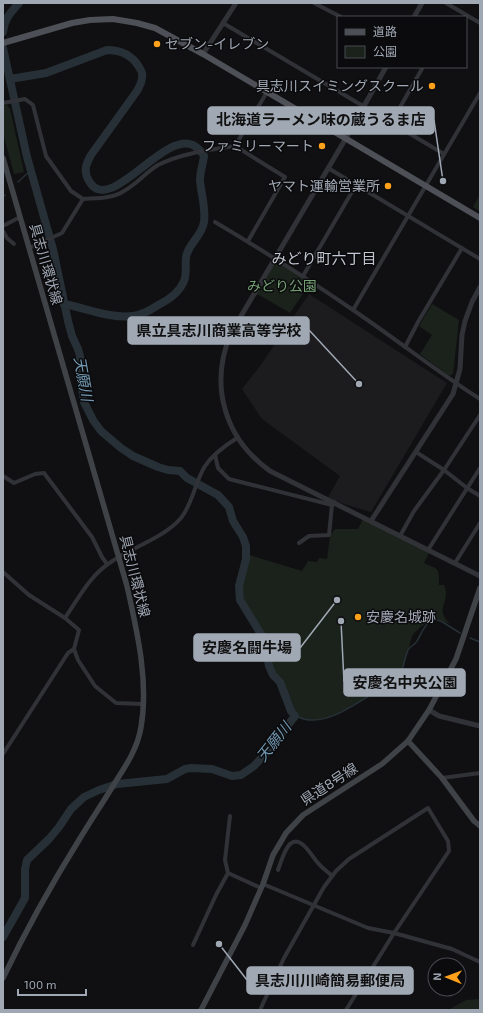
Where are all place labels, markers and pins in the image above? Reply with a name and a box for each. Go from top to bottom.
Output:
place label: セブン-イレブン [165,35,269,52]
marker: セブン-イレブン [152,39,162,49]
place label: 具志川スイミングスクール [256,77,424,94]
marker: 具志川スイミングスクール [427,81,437,91]
callout: 北海道ラーメン味の蔵うるま店 [208,107,434,134]
place label: ファミリーマート [202,137,314,154]
marker: ファミリーマート [317,141,327,151]
place label: ヤマト運輸営業所 [268,177,380,194]
marker: ヤマト運輸営業所 [383,181,393,191]
callout: 県立具志川商業高等学校 [128,317,309,344]
place label: 安慶名城跡 [366,608,436,625]
marker: 安慶名城跡 [353,612,363,622]
callout: 安慶名闘牛場 [194,634,300,661]
callout: 安慶名中央公園 [344,669,465,696]
callout: 具志川川崎簡易郵便局 [247,967,413,994]

